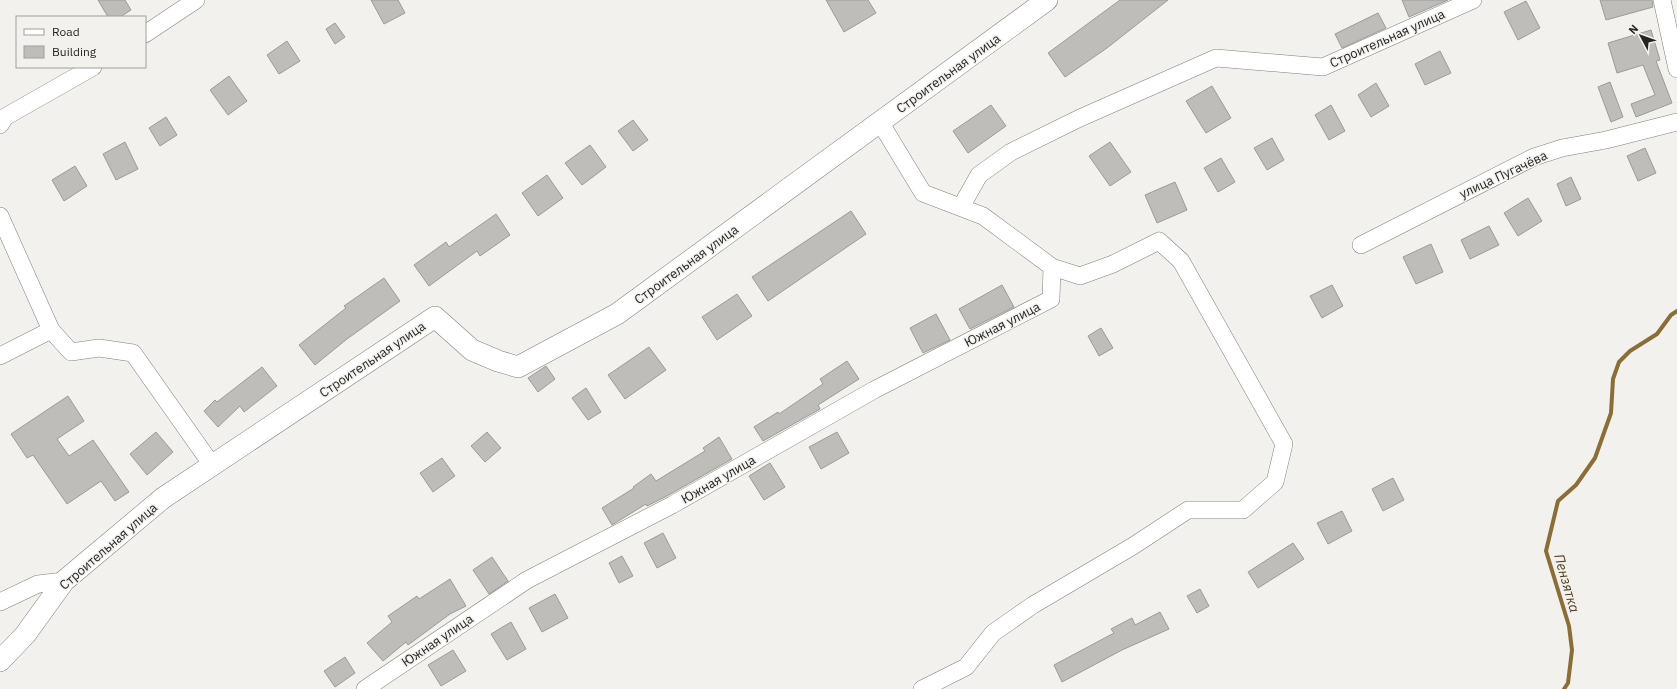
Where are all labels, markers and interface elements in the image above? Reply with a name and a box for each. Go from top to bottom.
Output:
street label: Строительная улица [1327,5,1448,72]
legend [16,16,146,68]
north arrow [1621,16,1661,56]
text: N [1626,22,1641,37]
text: Road [52,24,80,39]
street label: Строительная улица [893,30,1004,117]
text: Building [52,44,97,59]
street label: улица Пугачёва [1457,147,1550,202]
street label: Строительная улица [631,221,742,308]
street label: Южная улица [961,298,1043,351]
street label: Строительная улица [316,318,429,401]
street label: Южная улица [678,451,758,508]
street label: Строительная улица [56,499,161,594]
water label: Пензятка [1550,552,1584,614]
street label: Южная улица [398,610,476,671]

